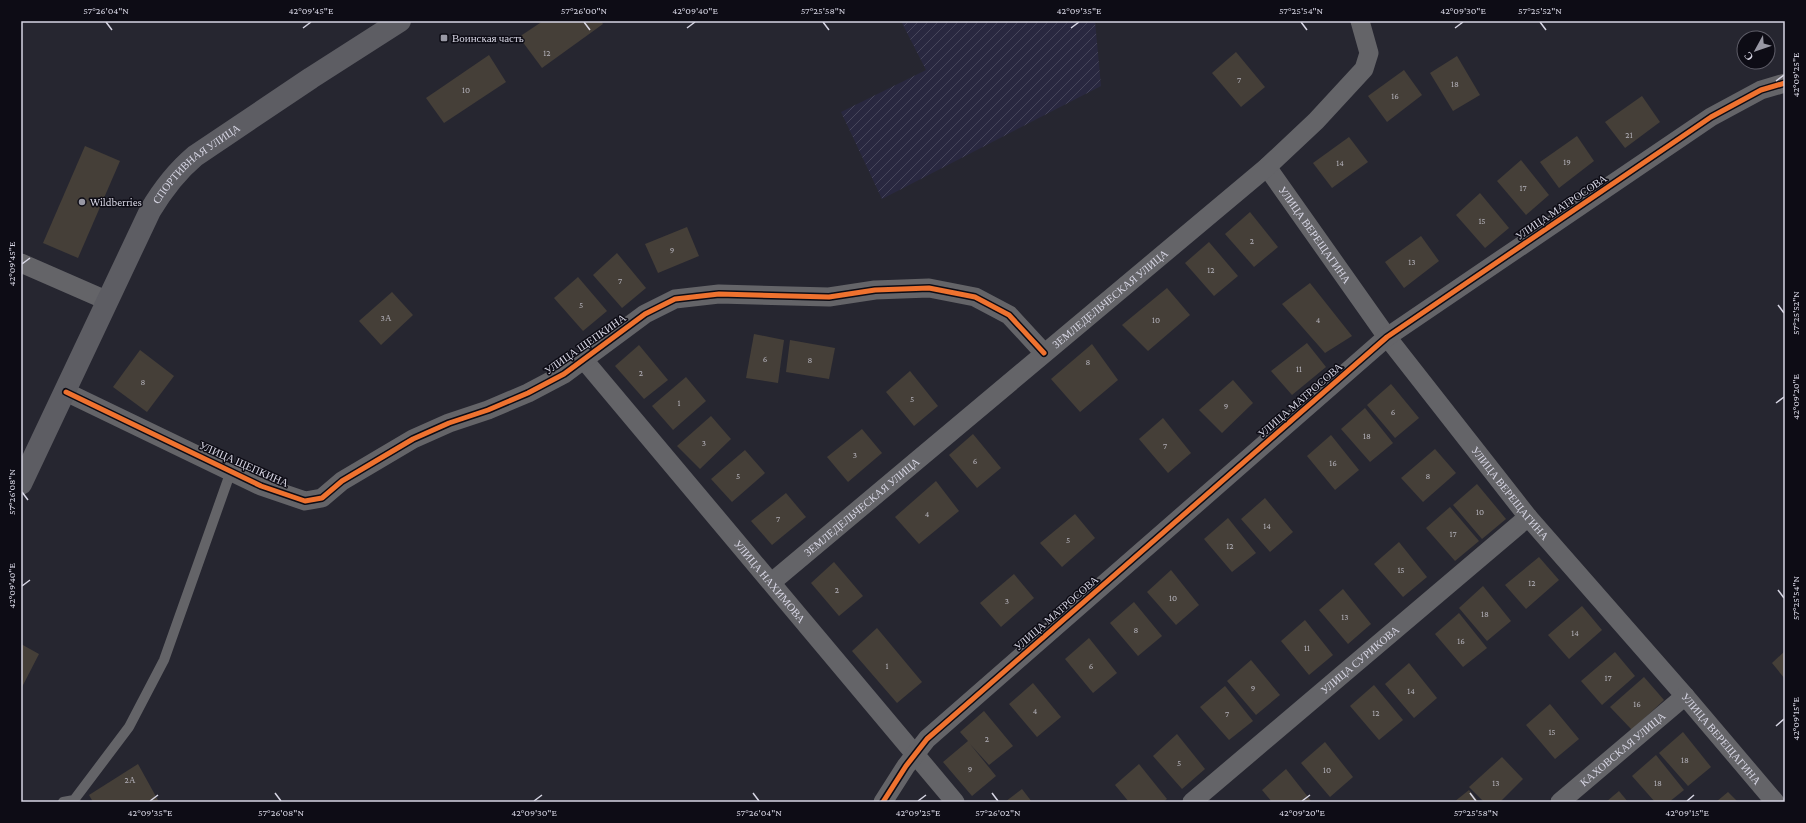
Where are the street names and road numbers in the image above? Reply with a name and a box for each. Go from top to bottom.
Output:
street label: СПОРТИВНАЯ УЛИЦА [150,121,242,206]
street label: УЛИЦА МАТРОСОВА [1513,172,1609,242]
street label: УЛИЦА ВЕРЕЩАГИНА [1276,184,1353,286]
street label: ЗЕМЛЕДЕЛЬЧЕСКАЯ УЛИЦА [1050,247,1170,350]
street label: УЛИЦА ЩЕПКИНА [542,311,628,377]
street label: УЛИЦА МАТРОСОВА [1255,360,1345,440]
street label: УЛИЦА ЩЕПКИНА [197,439,291,489]
street label: УЛИЦА ВЕРЕЩАГИНА [1469,444,1551,542]
street label: ЗЕМЛЕДЕЛЬЧЕСКАЯ УЛИЦА [802,455,922,559]
street label: УЛИЦА НАХИМОВА [732,538,808,625]
street label: УЛИЦА МАТРОСОВА [1011,573,1101,653]
street label: УЛИЦА СУРИКОВА [1318,623,1401,696]
street label: УЛИЦА ВЕРЕЩАГИНА [1679,691,1764,787]
street label: КАХОВСКАЯ УЛИЦА [1578,709,1668,788]

